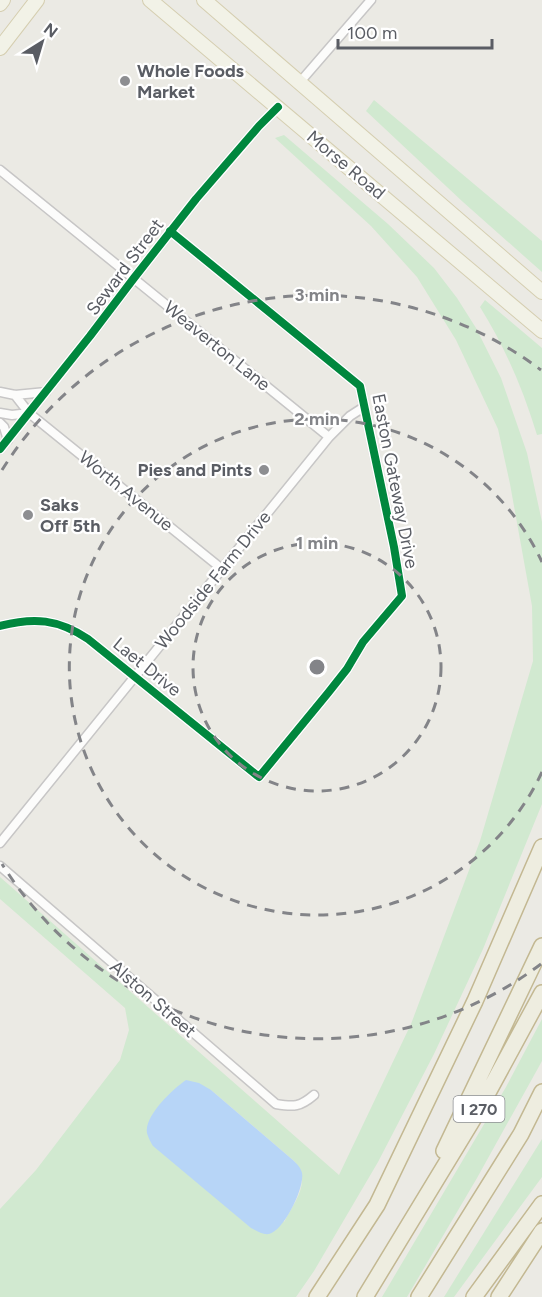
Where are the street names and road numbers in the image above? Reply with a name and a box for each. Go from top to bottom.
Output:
street label: Morse Road [302,126,390,204]
street label: Seward Street [82,214,169,320]
street label: Weaverton Lane [159,296,275,396]
street label: Easton Gateway Drive [367,392,423,570]
street label: Worth Avenue [74,446,178,536]
street label: Woodside Farm Drive [150,506,276,654]
street label: Laet Drive [109,633,186,701]
street label: Alston Street [106,956,201,1042]
road number: I 270 [454,1096,504,1122]

